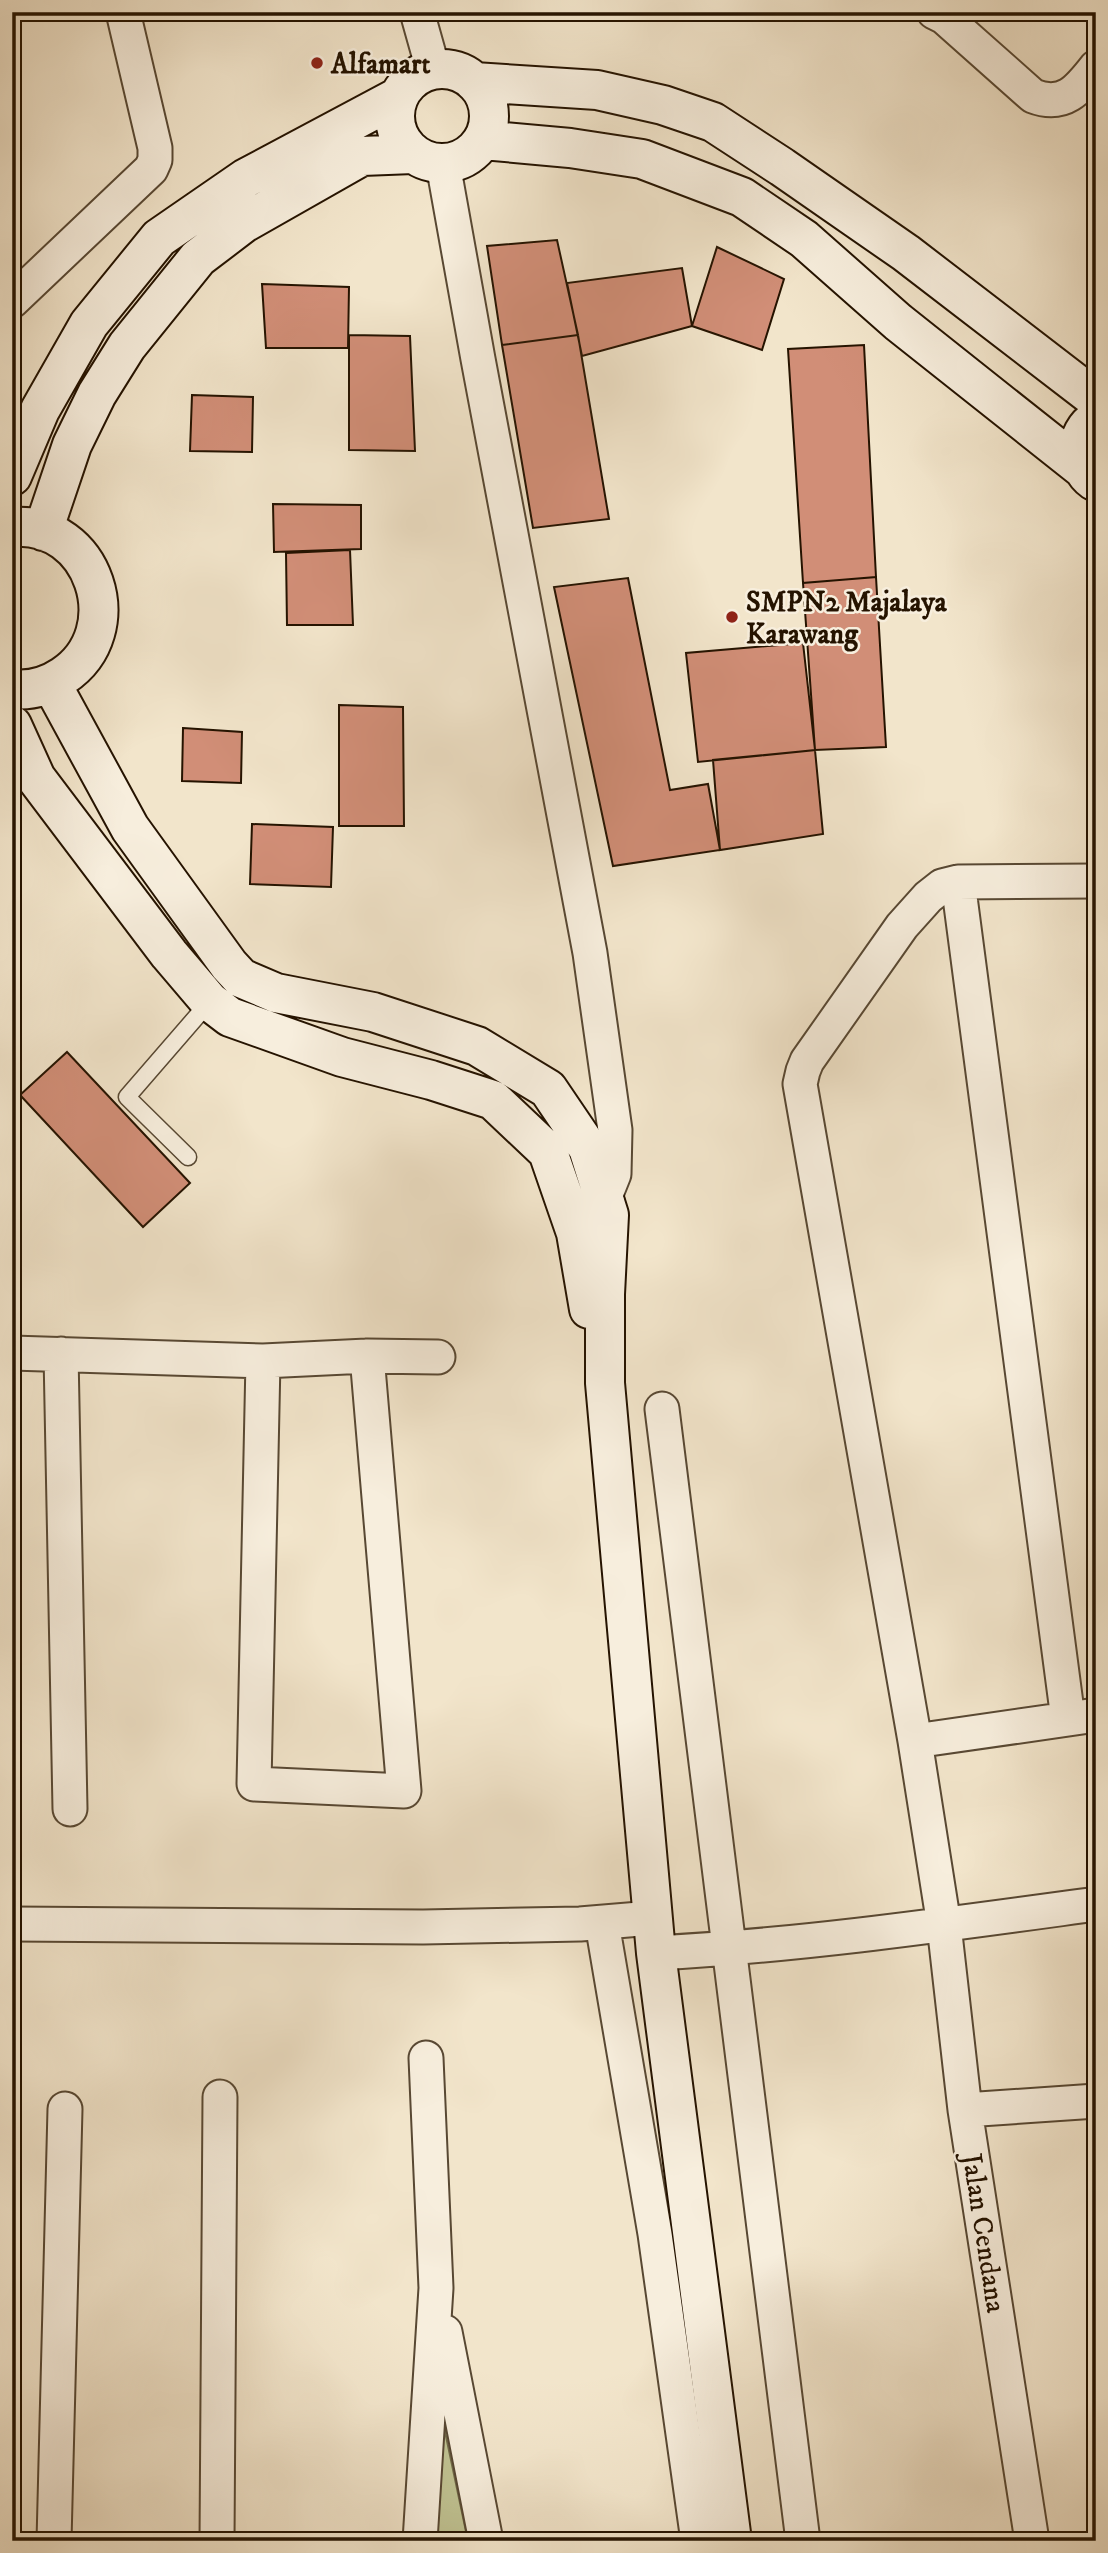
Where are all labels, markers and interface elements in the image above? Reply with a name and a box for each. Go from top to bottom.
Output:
place label: Alfamart [330,47,430,82]
marker: Alfamart [309,55,325,71]
place label: SMPN2 Majalaya Karawang [746,585,948,652]
marker: SMPN2 Majalaya Karawang [724,609,740,625]
street label: Jalan Cendana [953,2148,1013,2315]

